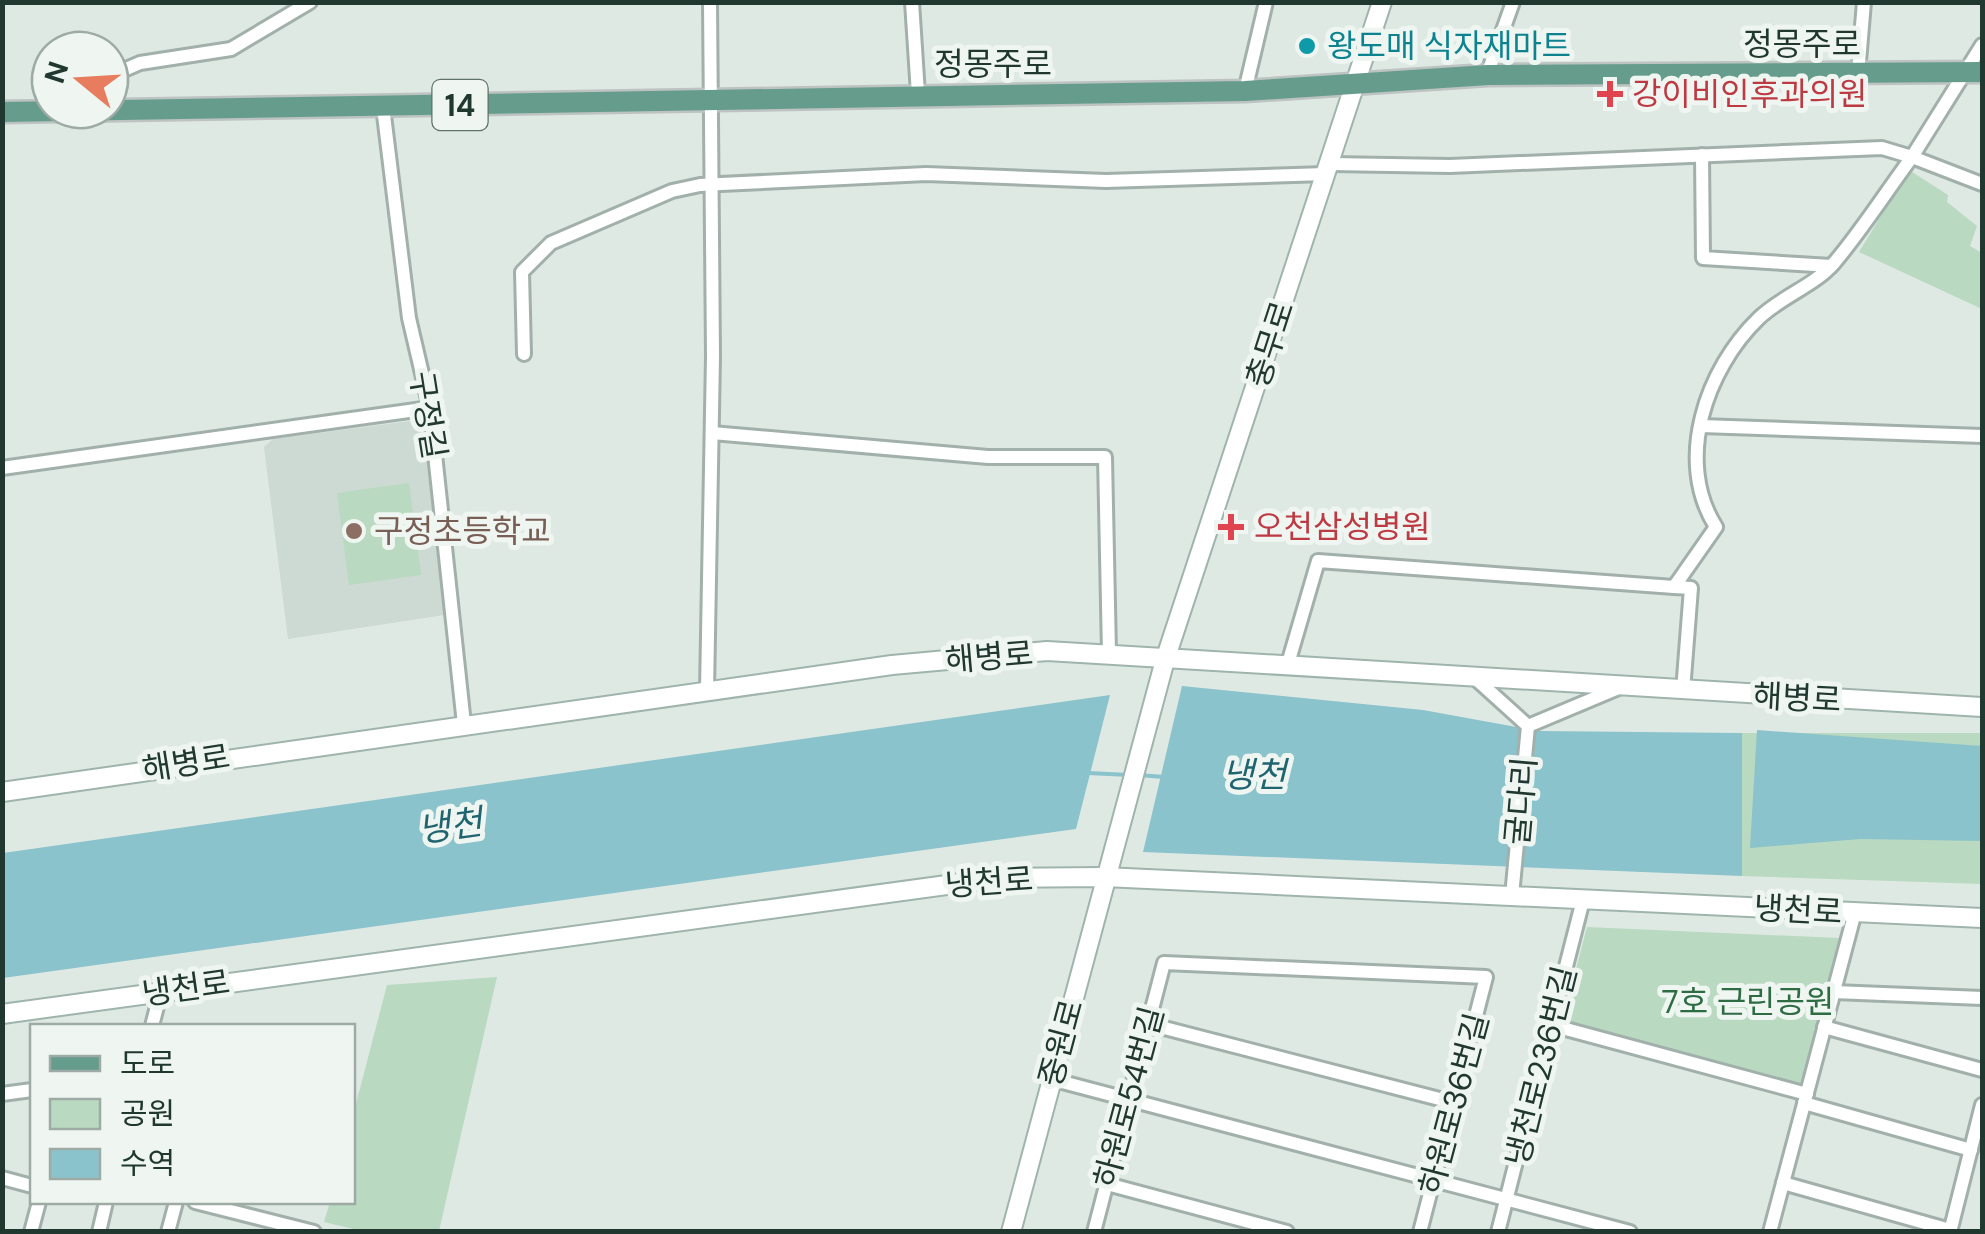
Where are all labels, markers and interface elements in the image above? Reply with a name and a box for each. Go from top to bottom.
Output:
street label: 정몽주로 [1743,23,1861,65]
place label: 왕도매 식자재마트 [1327,25,1571,67]
north arrow [30,30,130,130]
marker: 왕도매 식자재마트 [1296,35,1318,57]
street label: 정몽주로 [934,43,1052,85]
text: N [36,57,77,88]
place label: 강이비인후과의원 [1632,73,1868,115]
road number: 14 [432,80,488,130]
marker: 강이비인후과의원 [1597,81,1623,107]
street label: 충무로 [1236,296,1304,392]
street label: 구정길 [400,368,456,462]
place label: 오천삼성병원 [1254,506,1431,548]
place label: 구정초등학교 [374,510,551,552]
marker: 오천삼성병원 [1218,514,1244,540]
marker: 구정초등학교 [343,520,365,542]
street label: 해병로 [943,632,1035,682]
street label: 해병로 [1752,675,1842,721]
street label: 해병로 [139,735,233,791]
water label: 냉천 [1222,752,1290,798]
street label: 굴다리 [1496,755,1546,847]
water label: 냉천 [415,798,489,853]
street label: 냉천로 [943,858,1035,906]
street label: 냉천로 [1753,887,1843,933]
street label: 냉천로 [139,961,233,1015]
street label: 냉천로236번길 [1496,962,1586,1170]
park label: 7호 근린공원 [1662,981,1834,1023]
street label: 중원로 [1029,995,1093,1091]
street label: 하원로54번길 [1085,1002,1173,1192]
street label: 하원로36번길 [1410,1009,1498,1199]
legend [30,1024,355,1204]
text: 도로 [120,1044,175,1083]
text: 공원 [120,1094,175,1133]
text: 수역 [120,1144,175,1183]

